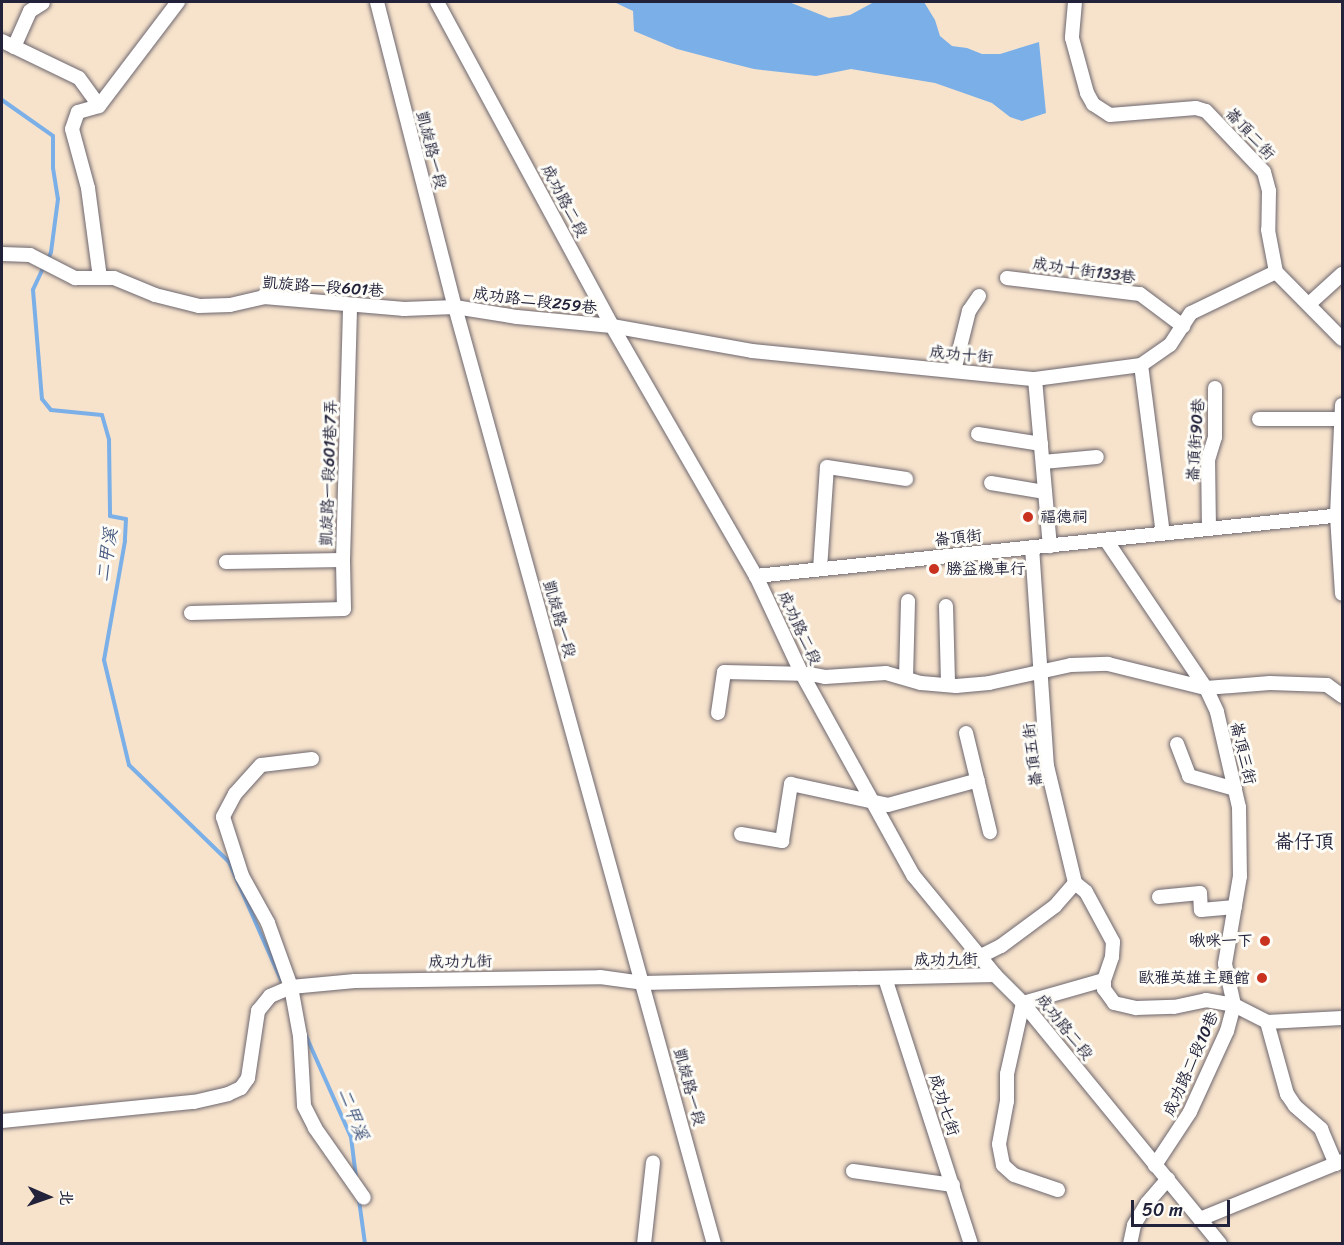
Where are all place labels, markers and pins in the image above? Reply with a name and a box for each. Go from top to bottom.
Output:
place label: 福德祠 [1040,507,1088,527]
marker: 福德祠 [1021,510,1035,524]
place label: 勝益機車行 [946,559,1026,579]
marker: 勝益機車行 [927,562,941,576]
place label: 啾咪一下 [1189,931,1253,951]
marker: 啾咪一下 [1258,934,1272,948]
place label: 歐雅英雄主題館 [1138,968,1250,988]
marker: 歐雅英雄主題館 [1255,971,1269,985]

